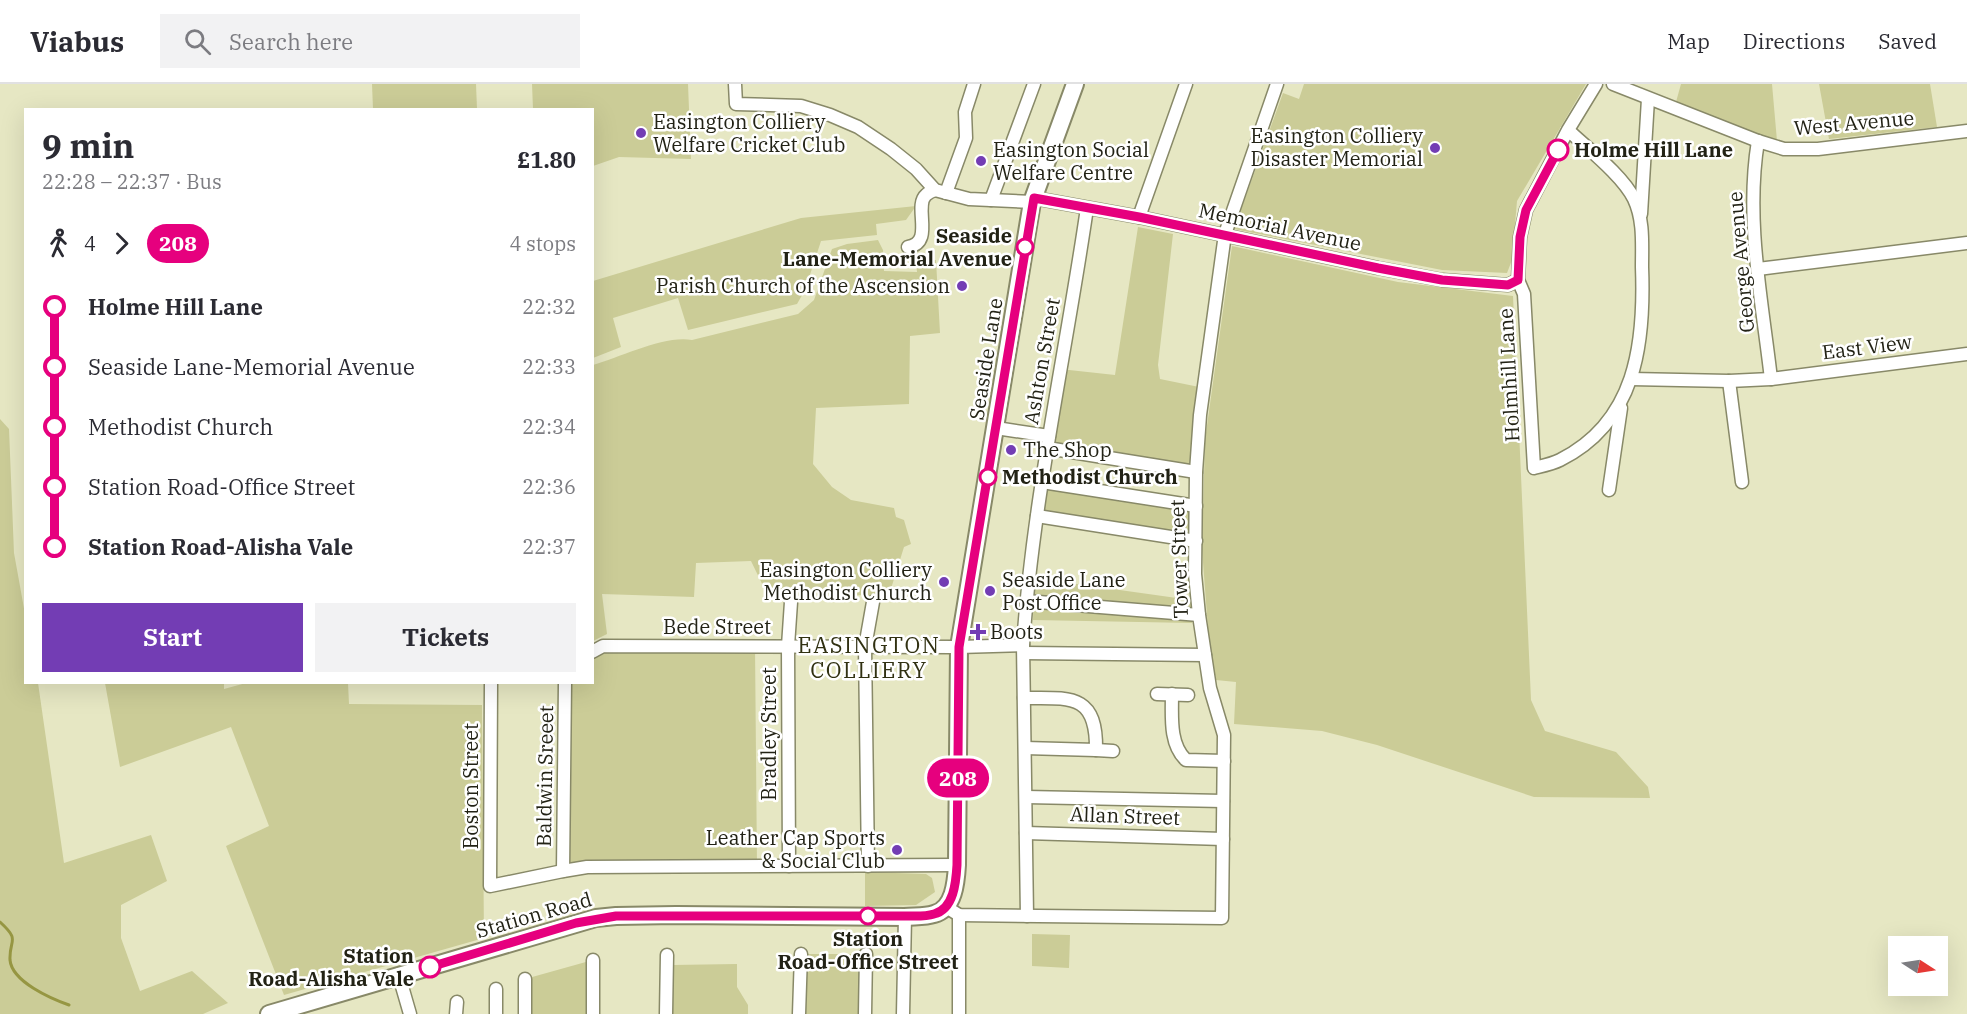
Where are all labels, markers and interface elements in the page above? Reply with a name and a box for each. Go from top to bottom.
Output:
search box [160,14,580,68]
text: Viabus [30,23,124,60]
icon: search [181,25,214,58]
text: Search here [229,27,353,56]
text: Map [1667,27,1710,55]
text: Directions [1743,27,1845,55]
text: Saved [1878,27,1937,55]
street label: West Avenue [1793,104,1915,141]
place label: Easington Colliery Welfare Cricket Club [653,108,845,158]
place label: Easington Colliery Disaster Memorial [1250,122,1423,172]
text: 9 min [42,124,134,167]
marker: Easington Colliery Welfare Cricket Club [634,126,648,140]
place label: Easington Social Welfare Centre [993,136,1149,186]
place label: Holme Hill Lane [1574,136,1733,163]
marker: Holme Hill Lane [1547,139,1569,161]
marker: Easington Colliery Disaster Memorial [1428,141,1442,155]
text: £1.80 [517,145,576,174]
marker: Easington Social Welfare Centre [974,154,988,168]
text: 22:28 – 22:37 · Bus [42,168,222,195]
street label: George Avenue [1721,190,1760,334]
street label: Memorial Avenue [1196,196,1364,257]
place label: Seaside Lane-Memorial Avenue [783,222,1012,272]
icon: walk [42,227,75,260]
icon: forward [105,227,138,260]
text: 208 [159,229,197,257]
text: 4 [84,230,96,257]
text: 4 stops [509,230,576,257]
marker: Seaside Lane-Memorial Avenue [1016,238,1034,256]
place label: Parish Church of the Ascension [656,272,950,299]
marker: Parish Church of the Ascension [955,279,969,293]
text: Holme Hill Lane [88,292,263,321]
text: 22:32 [522,293,576,320]
street label: Seaside Lane [963,296,1008,422]
street label: Ashton Street [1017,296,1066,426]
street label: Holmhill Lane [1492,308,1525,443]
street label: East View [1820,328,1914,365]
text: Seaside Lane-Memorial Avenue [88,352,415,381]
text: 22:33 [522,353,576,380]
text: Methodist Church [88,412,273,441]
text: 22:34 [522,413,576,440]
place label: The Shop [1023,436,1112,463]
marker: The Shop [1004,443,1018,457]
place label: Methodist Church [1002,463,1178,490]
marker: Methodist Church [979,468,997,486]
text: Station Road-Office Street [88,472,355,501]
text: 22:36 [522,473,576,500]
street label: Tower Street [1163,499,1194,619]
text: Station Road-Alisha Vale [88,532,353,561]
text: 22:37 [522,533,576,560]
place label: Easington Colliery Methodist Church [760,556,932,606]
place label: Seaside Lane Post Office [1002,566,1125,616]
marker: Easington Colliery Methodist Church [937,575,951,589]
marker: Seaside Lane Post Office [983,584,997,598]
button: Start [42,603,303,672]
button: Tickets [315,603,576,672]
street label: Bede Street [663,613,771,640]
place label: Boots [990,618,1043,645]
marker: Boots [971,625,985,639]
district label: EASINGTON COLLIERY [798,630,940,684]
street label: Bradley Street [755,667,782,801]
street label: Baldwin Sreeet [530,705,559,847]
street label: Boston Street [457,723,484,849]
line badge: 208 [924,758,992,798]
text: 208 [939,764,977,792]
street label: Allan Street [1070,800,1180,831]
place label: Leather Cap Sports & Social Club [706,824,885,874]
marker: Leather Cap Sports & Social Club [890,843,904,857]
street label: Station Road [473,885,595,944]
marker: Station Road-Office Street [859,907,877,925]
place label: Station Road-Office Street [777,925,959,975]
north arrow [1888,936,1948,996]
map controls [1888,936,1948,996]
place label: Station Road-Alisha Vale [248,942,414,992]
marker: Station Road-Alisha Vale [419,956,441,978]

